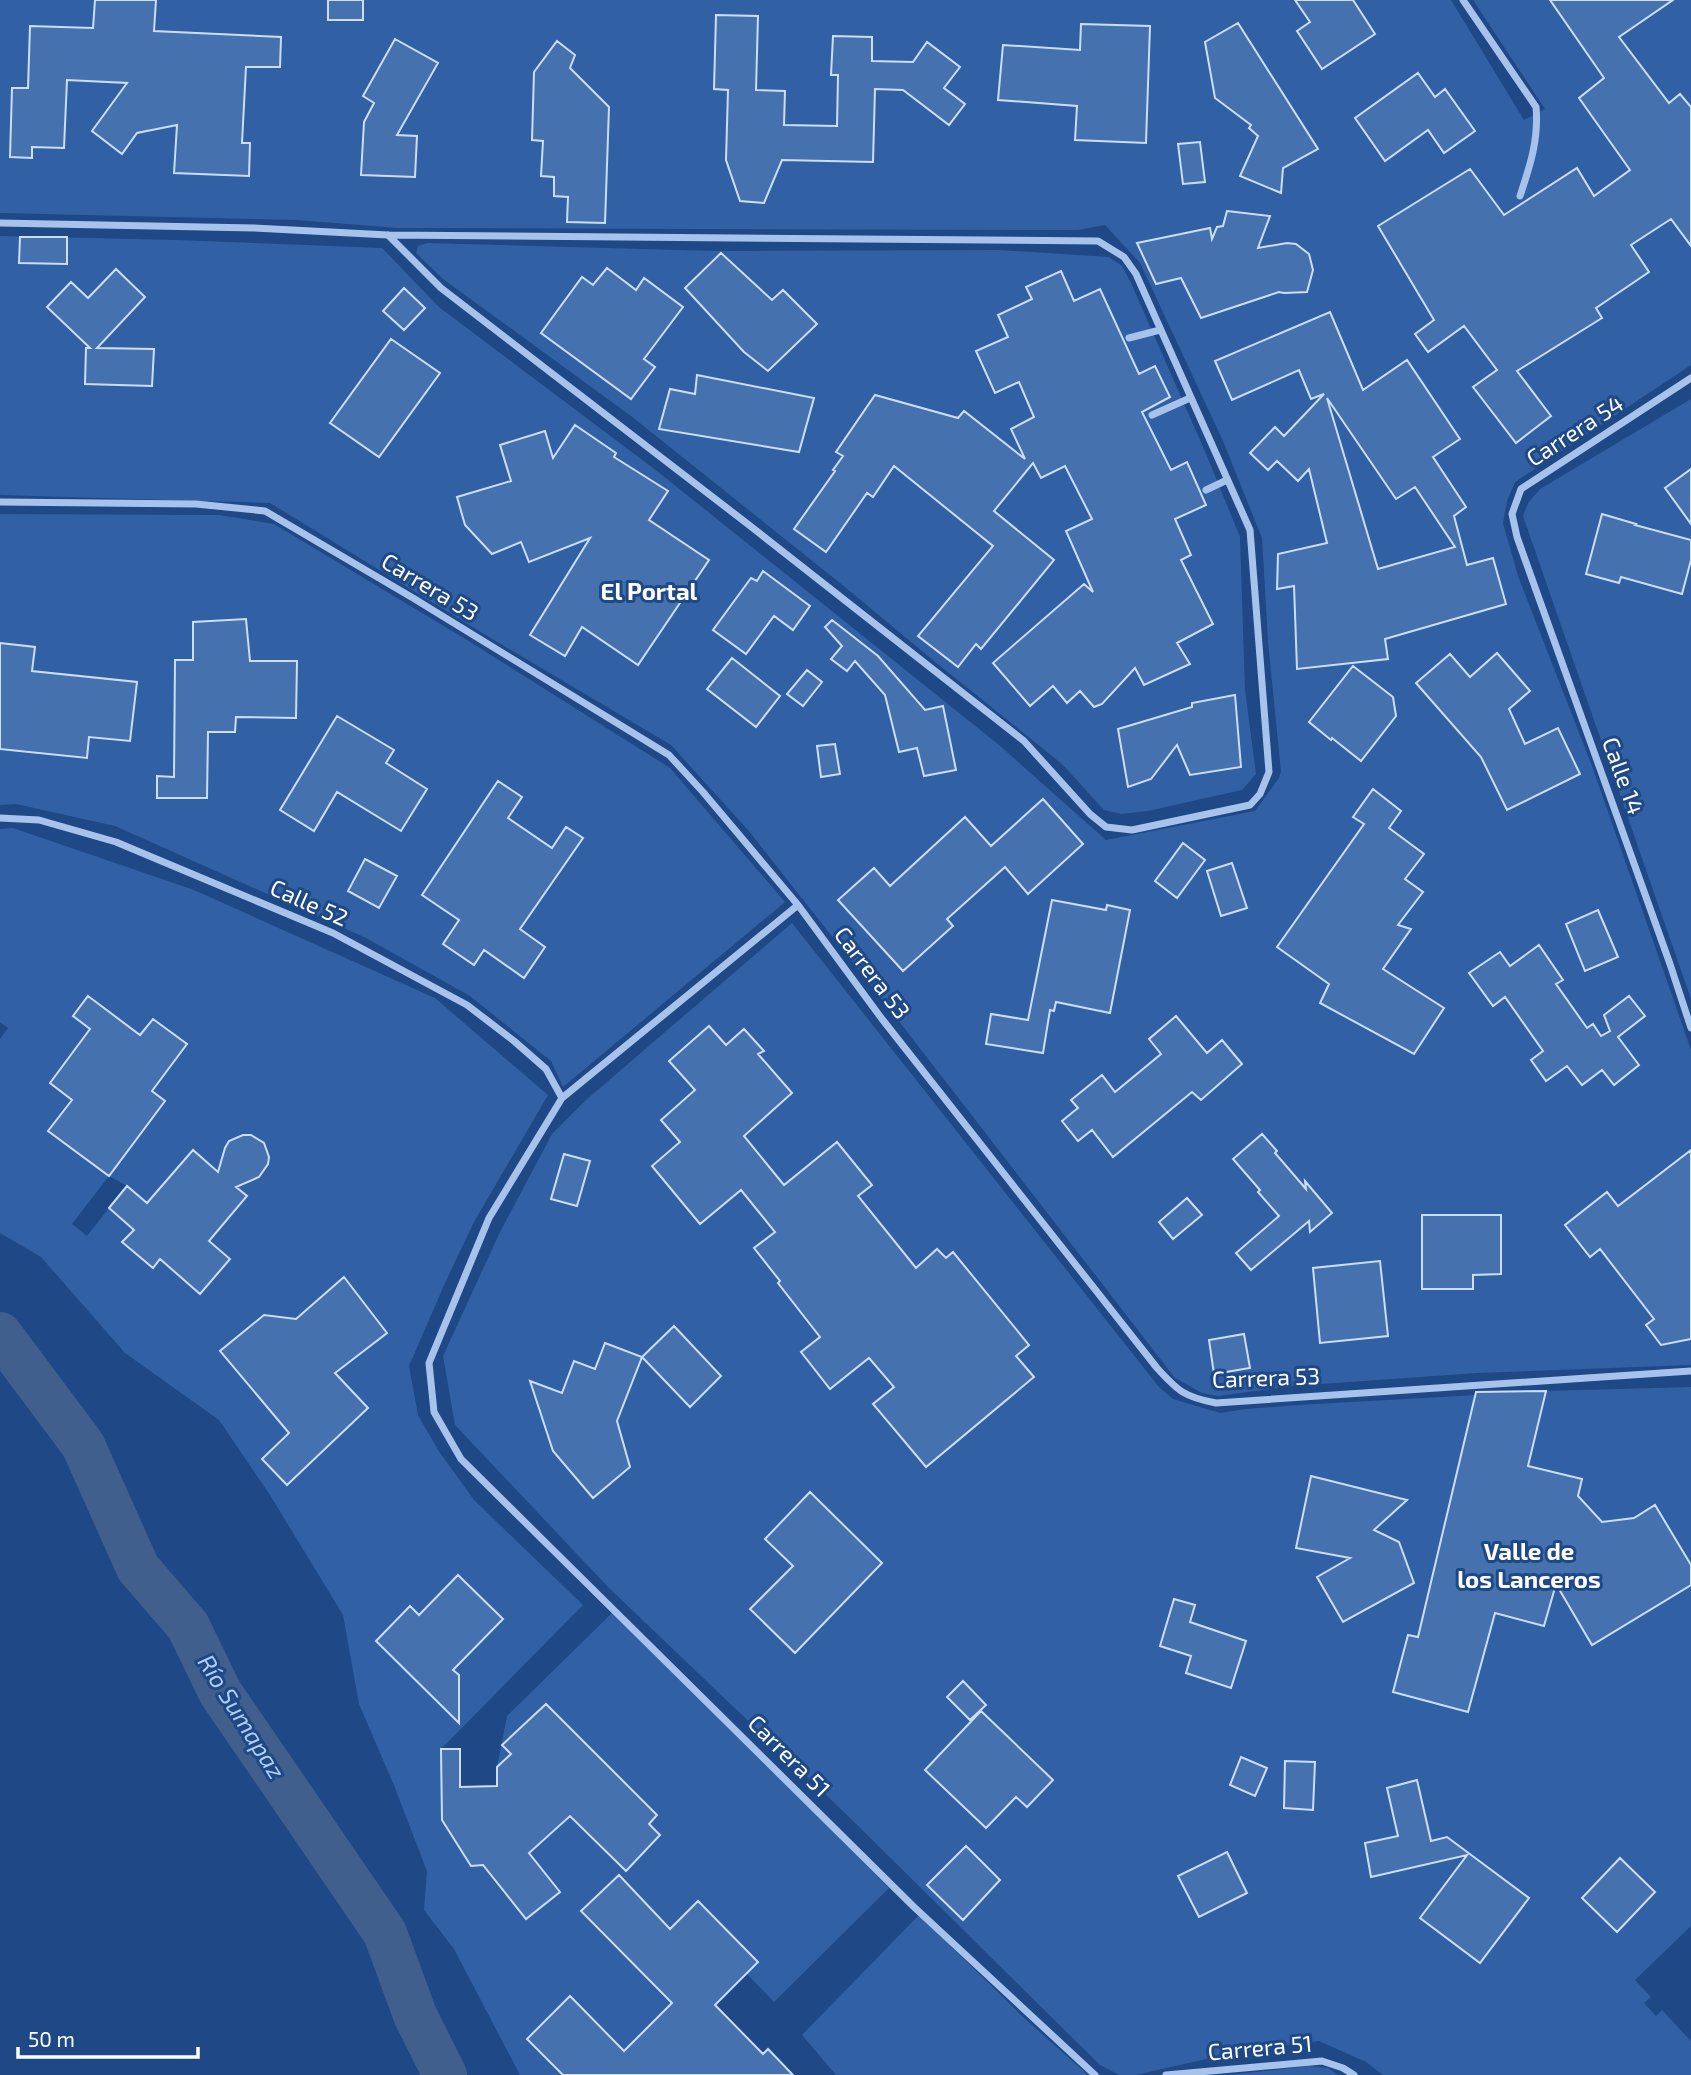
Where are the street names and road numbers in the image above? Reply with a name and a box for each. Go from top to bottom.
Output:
street label: Carrera 54 [1521,389,1628,472]
street label: Carrera 53 [377,546,484,626]
street label: Calle 14 [1597,733,1651,818]
street label: Calle 52 [266,873,353,932]
street label: Carrera 53 [829,921,917,1024]
street label: Carrera 53 [1211,1361,1321,1393]
street label: Carrera 51 [743,1708,837,1802]
street label: Carrera 51 [1207,2028,1313,2066]

